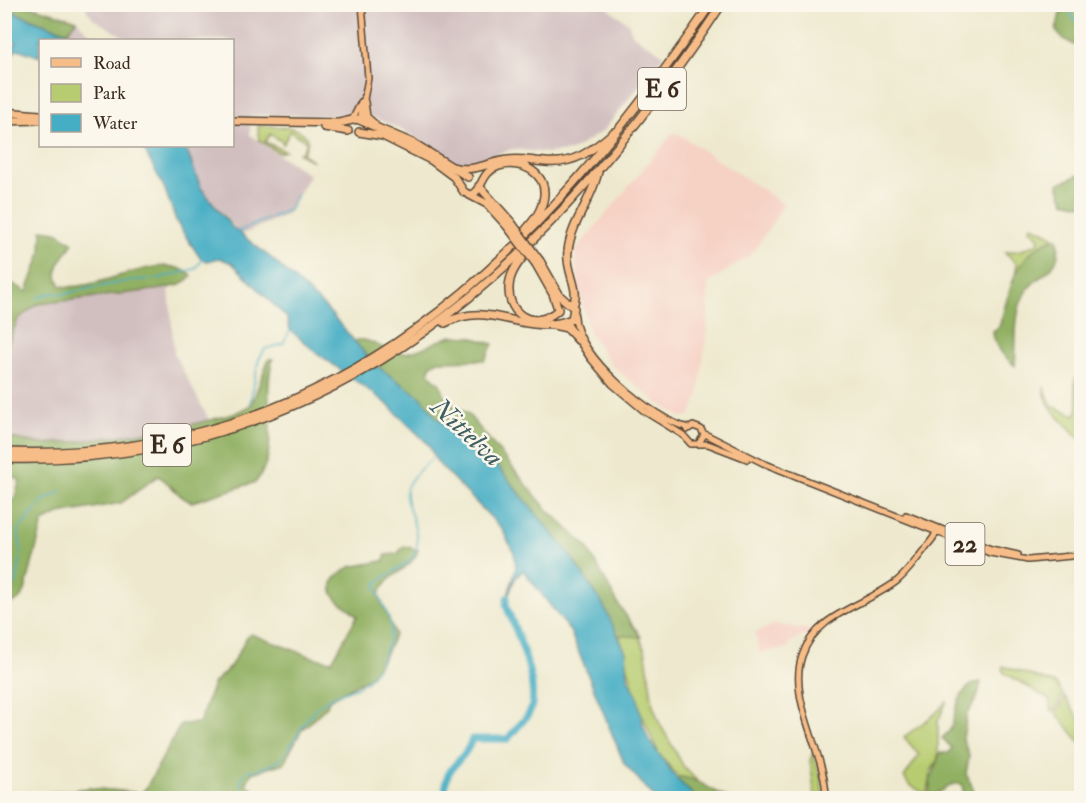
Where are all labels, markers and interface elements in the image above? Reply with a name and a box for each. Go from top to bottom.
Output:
legend [39,39,234,147]
text: Road [93,52,131,75]
road number: E 6 [638,68,686,110]
text: Park [93,82,126,105]
text: Water [92,112,137,135]
water label: Nittelva [423,389,510,474]
road number: E 6 [143,424,191,466]
road number: 22 [946,523,984,565]

